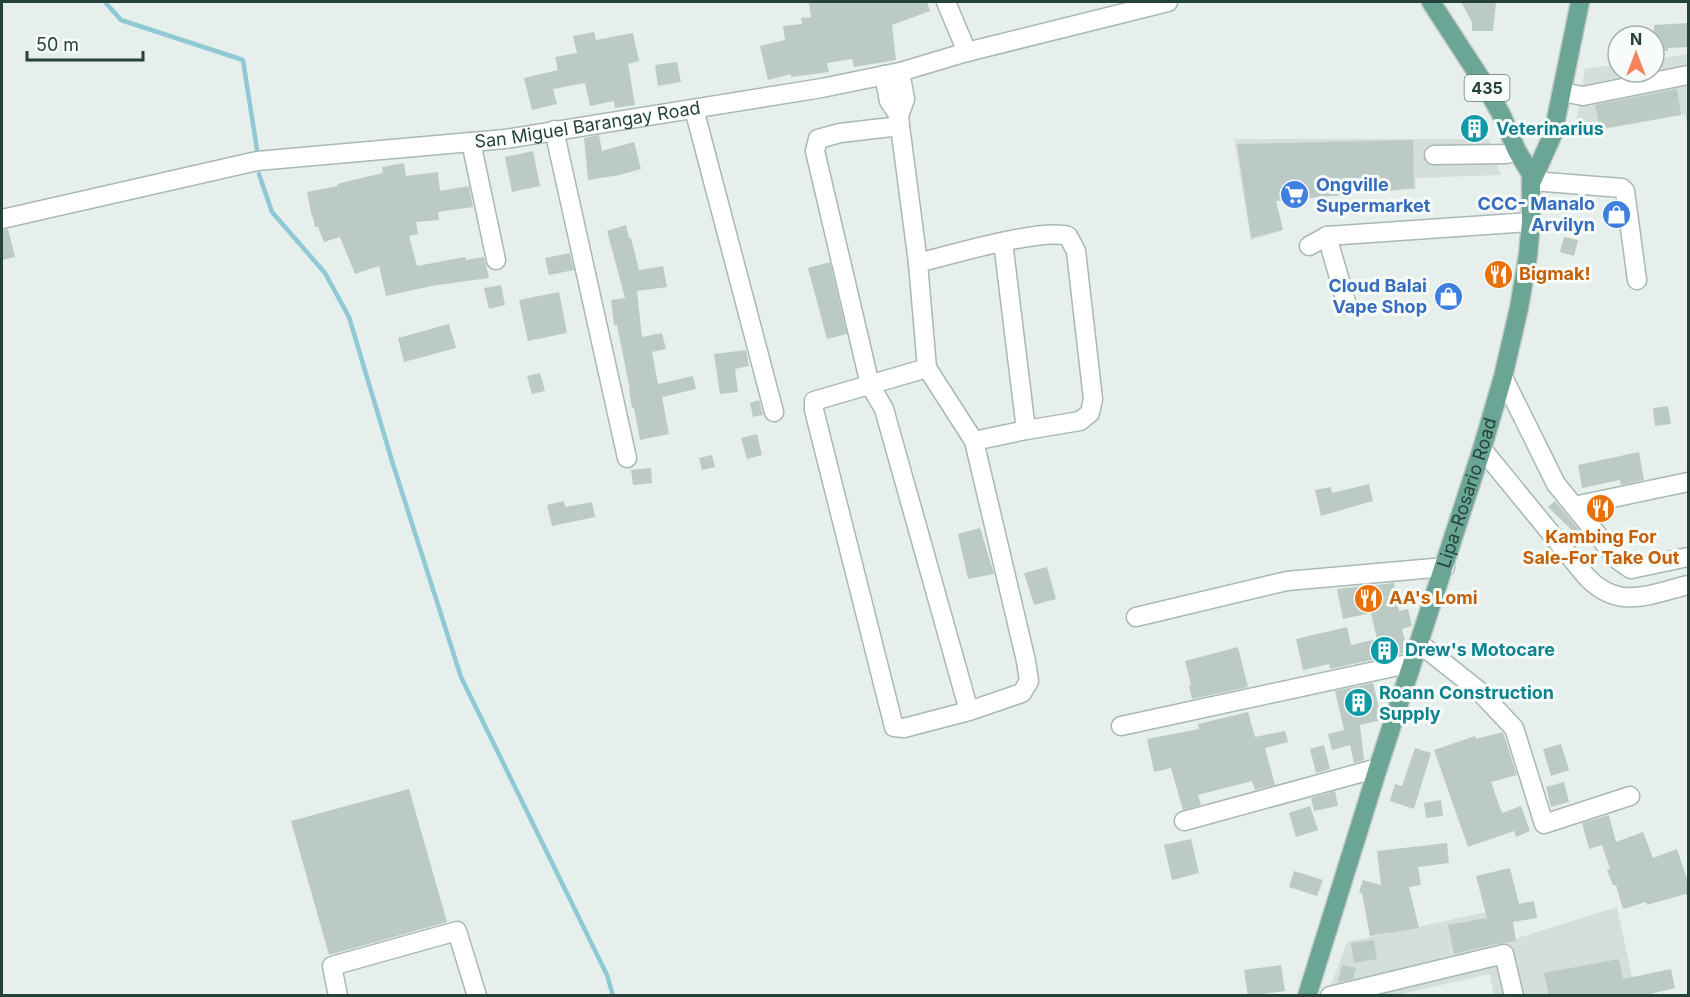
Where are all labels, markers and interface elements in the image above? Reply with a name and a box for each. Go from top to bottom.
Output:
scale bar [27,24,142,62]
north arrow [1606,24,1666,84]
text: N [1630,29,1642,49]
text: 50 m [36,34,79,55]
road number: 435 [1464,75,1510,101]
street label: San Miguel Barangay Road [473,97,702,152]
building icon: Veterinarius [1459,113,1491,145]
place label: Veterinarius [1496,118,1604,139]
place label: Ongville Supermarket [1316,174,1431,216]
supermarket icon: Ongville Supermarket [1279,179,1311,211]
place label: CCC- Manalo Arvilyn [1478,193,1595,235]
shop icon: CCC- Manalo Arvilyn [1600,198,1632,230]
restaurant icon: Bigmak! [1482,258,1514,290]
place label: Bigmak! [1519,263,1591,284]
place label: Cloud Balai Vape Shop [1328,275,1427,317]
shop icon: Cloud Balai Vape Shop [1432,280,1464,312]
street label: Lipa-Rosario Road [1433,415,1501,571]
restaurant icon: Kambing For Sale-For Take Out [1585,492,1617,524]
place label: Kambing For Sale-For Take Out [1523,526,1680,568]
restaurant icon: AA's Lomi [1352,582,1384,614]
place label: AA's Lomi [1389,587,1478,608]
building icon: Drew's Motocare [1368,634,1400,666]
place label: Drew's Motocare [1405,639,1555,660]
place label: Roann Construction Supply [1379,682,1554,724]
building icon: Roann Construction Supply [1342,687,1374,719]

